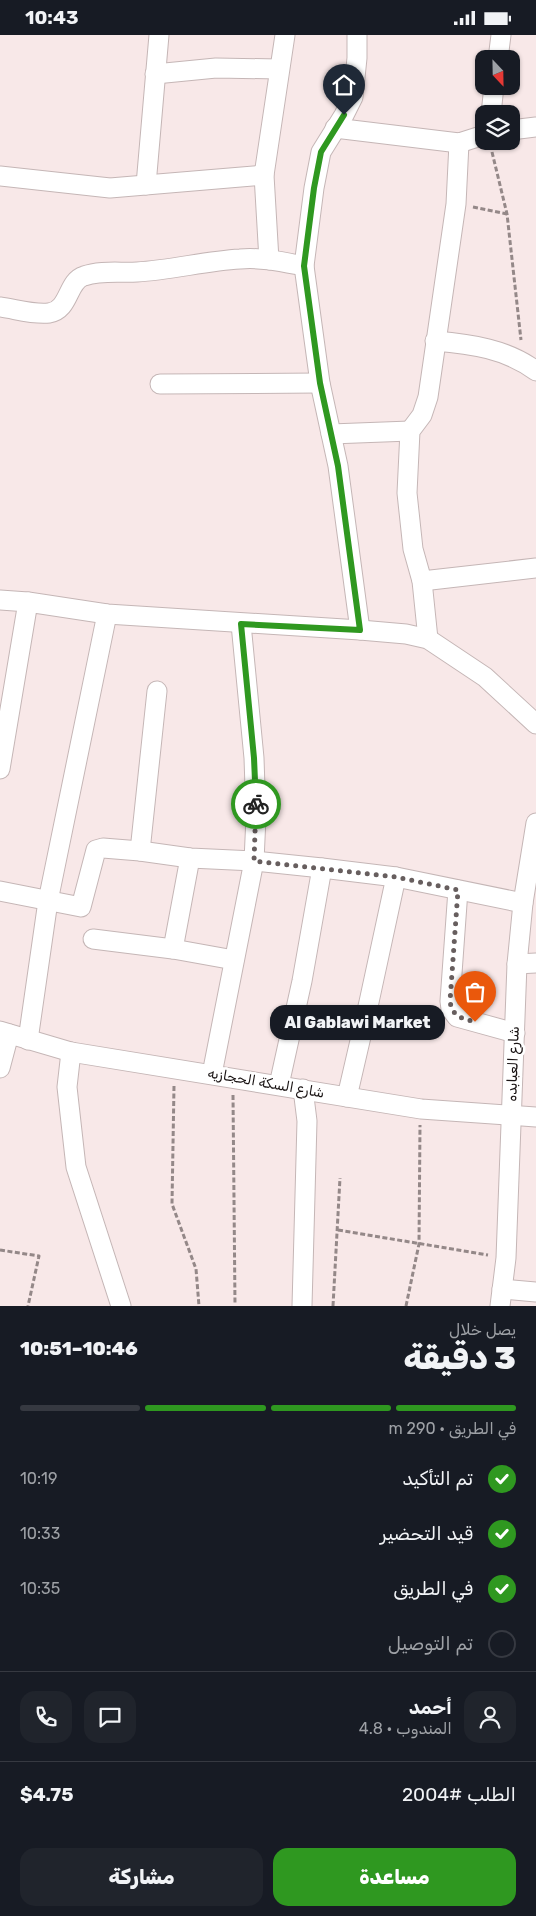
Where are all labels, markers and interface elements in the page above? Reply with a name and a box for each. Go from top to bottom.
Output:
text: 10:43 [25,6,78,29]
north arrow [475,50,520,95]
map controls [475,50,520,150]
pin [323,64,365,115]
icon: home [330,71,358,99]
button: layers [475,105,520,150]
courier [231,779,281,829]
icon: bike [242,790,270,818]
pin [454,971,496,1022]
icon: bag [461,978,489,1006]
callout: Al Gablawi Market [270,1005,445,1039]
text: Al Gablawi Market [285,1013,430,1032]
street label: شارع العبابده [503,1026,525,1102]
street label: شارع السكة الحجازيه [206,1064,326,1104]
text: يصل خلال [449,1320,516,1339]
text: 10:46–10:51 [20,1337,138,1360]
text: 3 دقيقة [403,1339,516,1377]
text: في الطريق · 290 m [388,1419,516,1438]
icon: check [488,1465,516,1493]
text: تم التأكيد [402,1467,473,1490]
text: 10:19 [20,1469,57,1488]
icon: check [488,1520,516,1548]
text: قيد التحضير [380,1522,473,1545]
text: 10:33 [20,1524,60,1543]
icon: check [488,1575,516,1603]
text: في الطريق [393,1577,473,1600]
text: 10:35 [20,1579,60,1598]
text: تم التوصيل [388,1632,473,1655]
button: phone [20,1691,72,1743]
button: chat [84,1691,136,1743]
button: person [464,1691,516,1743]
text: أحمد [409,1696,452,1719]
text: المندوب · 4.8 [359,1719,452,1738]
text: $4.75 [20,1783,74,1806]
text: الطلب #2004 [402,1783,516,1806]
button: مشاركة [20,1848,263,1906]
button: مساعدة [273,1848,516,1906]

